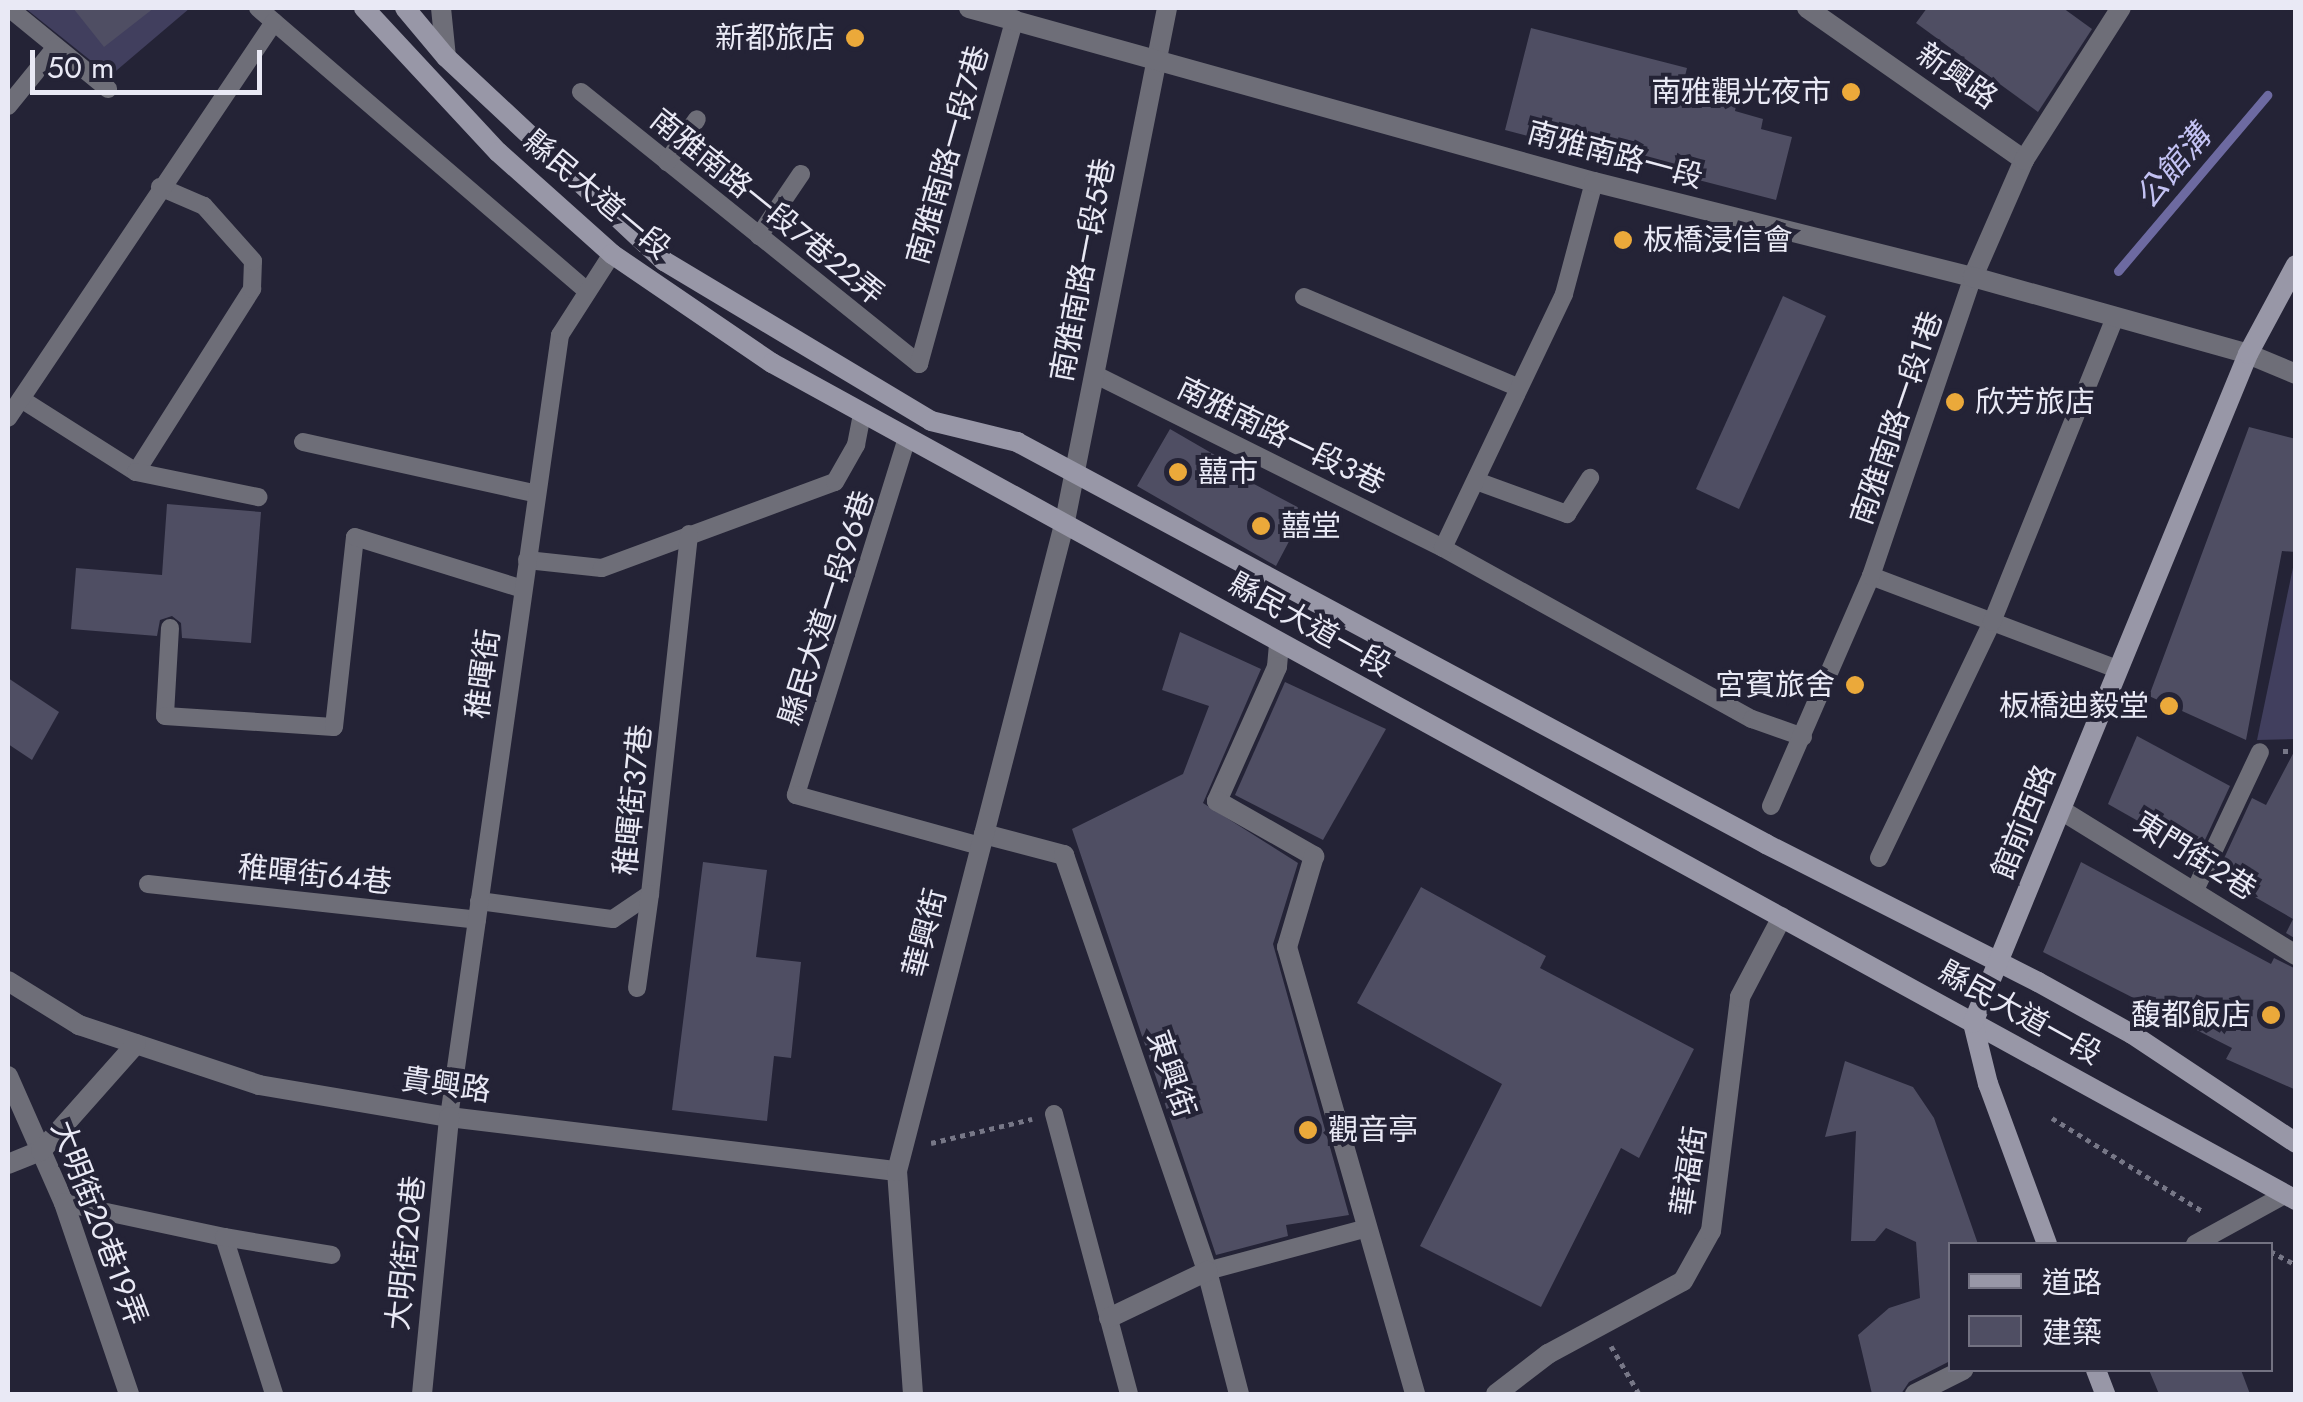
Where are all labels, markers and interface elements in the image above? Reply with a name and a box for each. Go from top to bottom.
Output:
place label: 新都旅店 [715,20,835,56]
marker: 新都旅店 [844,27,866,49]
scale bar [35,30,268,92]
street label: 新興路 [1910,35,2004,117]
street label: 南雅南路一段7巷 [900,42,996,268]
text: 50 m [47,46,114,89]
place label: 南雅觀光夜市 [1651,74,1831,110]
marker: 南雅觀光夜市 [1840,81,1862,103]
street label: 南雅南路一段7巷22弄 [643,102,891,312]
street label: 南雅南路一段 [1523,114,1707,196]
water label: 公館溝 [2127,118,2219,216]
street label: 縣民大道一段 [516,123,678,267]
street label: 南雅南路一段5巷 [1044,155,1122,385]
place label: 板橋浸信會 [1643,222,1793,258]
marker: 板橋浸信會 [1612,229,1634,251]
street label: 南雅南路一段1巷 [1844,306,1950,530]
street label: 南雅南路一段3巷 [1171,370,1391,502]
place label: 欣芳旅店 [1975,384,2095,420]
marker: 欣芳旅店 [1944,391,1966,413]
place label: 囍市 [1198,454,1258,490]
marker: 囍市 [1167,461,1189,483]
street label: 縣民大道一段96巷 [772,486,882,730]
place label: 囍堂 [1281,508,1341,544]
marker: 囍堂 [1250,515,1272,537]
street label: 縣民大道一段 [1223,566,1397,684]
street label: 稚暉街 [459,627,507,721]
place label: 宮賓旅舍 [1715,667,1835,703]
marker: 宮賓旅舍 [1844,674,1866,696]
place label: 板橋迪毅堂 [1999,688,2149,724]
marker: 板橋迪毅堂 [2158,695,2180,717]
street label: 稚暉街37巷 [607,723,659,877]
street label: 館前西路 [1985,760,2063,884]
street label: 東門街2巷 [2127,804,2263,908]
street label: 稚暉街64巷 [236,849,394,901]
street label: 華興街 [896,885,954,981]
street label: 縣民大道一段 [1933,954,2107,1072]
place label: 馥都飯店 [2131,997,2251,1033]
marker: 馥都飯店 [2260,1004,2282,1026]
street label: 東興街 [1139,1026,1203,1122]
street label: 貴興路 [399,1061,493,1109]
place label: 觀音亭 [1328,1112,1418,1148]
street label: 大明街20巷19弄 [44,1116,154,1330]
marker: 觀音亭 [1297,1119,1319,1141]
street label: 華福街 [1664,1124,1714,1218]
street label: 大明街20巷 [380,1174,432,1332]
legend [1948,1242,2273,1372]
text: 道路 [2042,1261,2102,1304]
text: 建築 [2042,1311,2102,1354]

